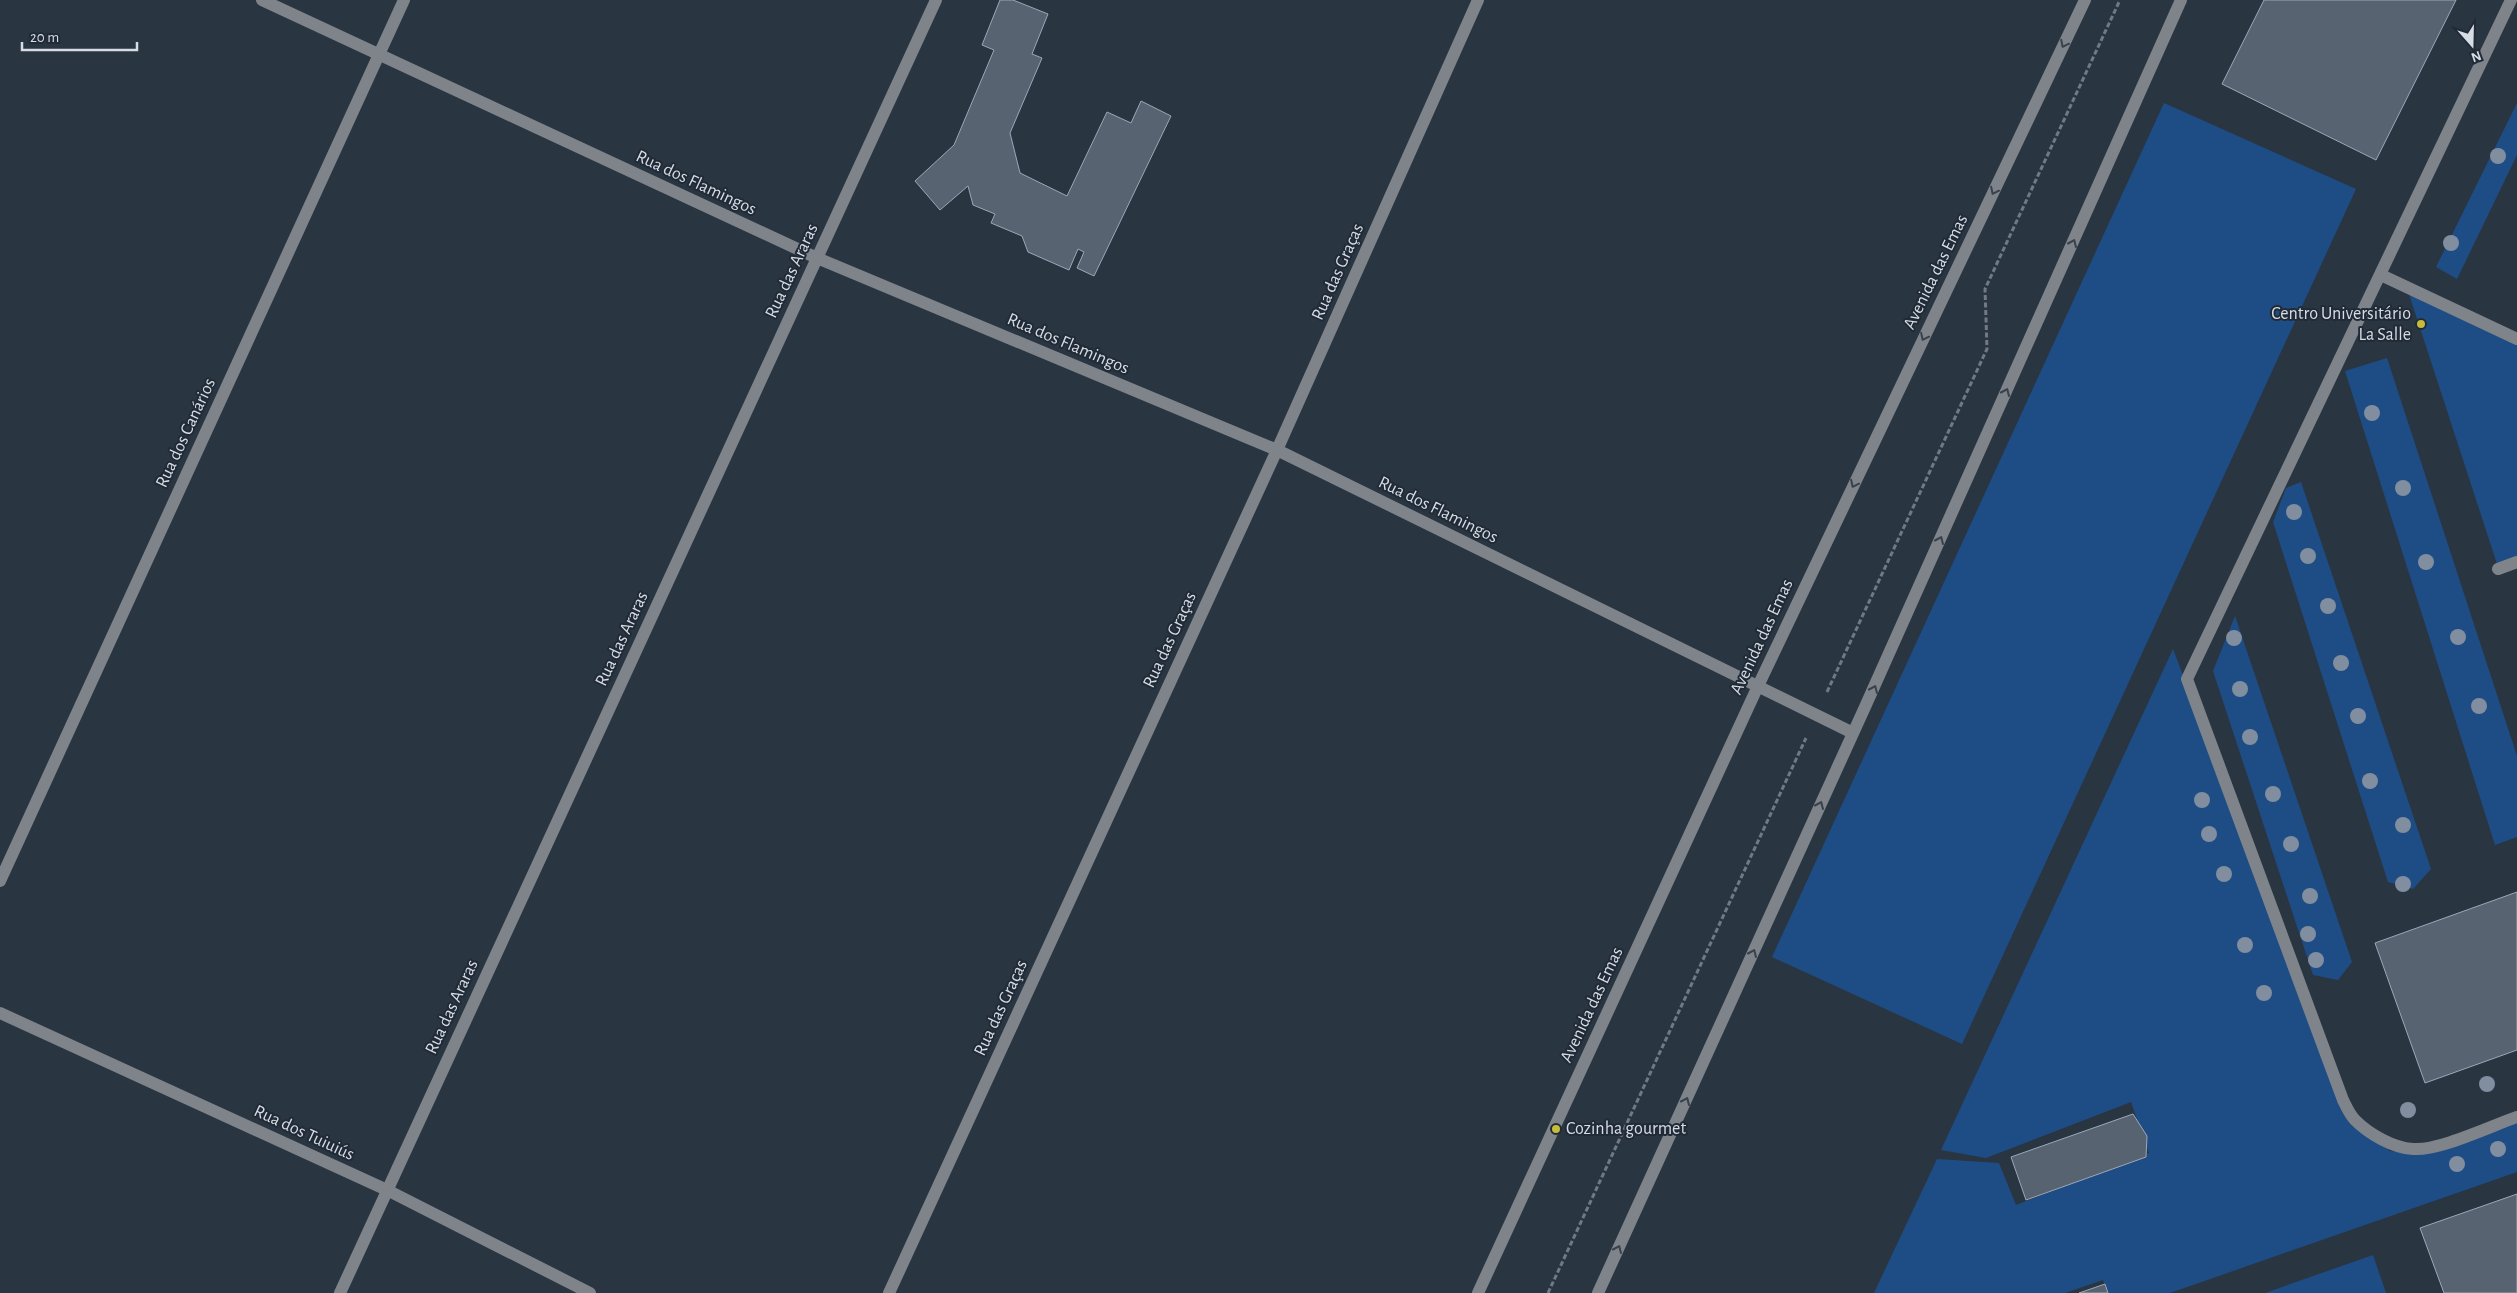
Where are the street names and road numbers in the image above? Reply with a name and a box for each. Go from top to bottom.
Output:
street label: Rua dos Flamingos [633,147,759,219]
street label: Avenida das Emas [1900,212,1972,332]
street label: Rua das Araras [762,221,822,321]
street label: Rua das Graças [1309,221,1367,323]
street label: Rua dos Flamingos [1004,310,1132,378]
street label: Rua dos Canários [153,376,219,490]
street label: Rua dos Flamingos [1375,473,1501,547]
street label: Avenida das Emas [1727,576,1797,698]
street label: Rua das Araras [592,589,652,689]
street label: Rua das Graças [1140,589,1200,691]
street label: Avenida das Emas [1557,944,1627,1066]
street label: Rua das Araras [422,957,482,1057]
street label: Rua das Graças [971,957,1031,1059]
street label: Rua dos Tuiuiús [251,1102,357,1164]

